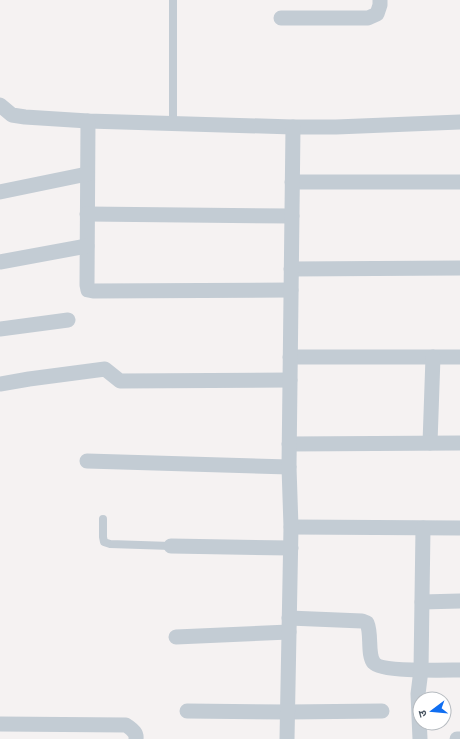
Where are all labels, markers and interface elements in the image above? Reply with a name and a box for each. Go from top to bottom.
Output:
north arrow [412,691,452,731]
text: उ [416,708,430,719]

